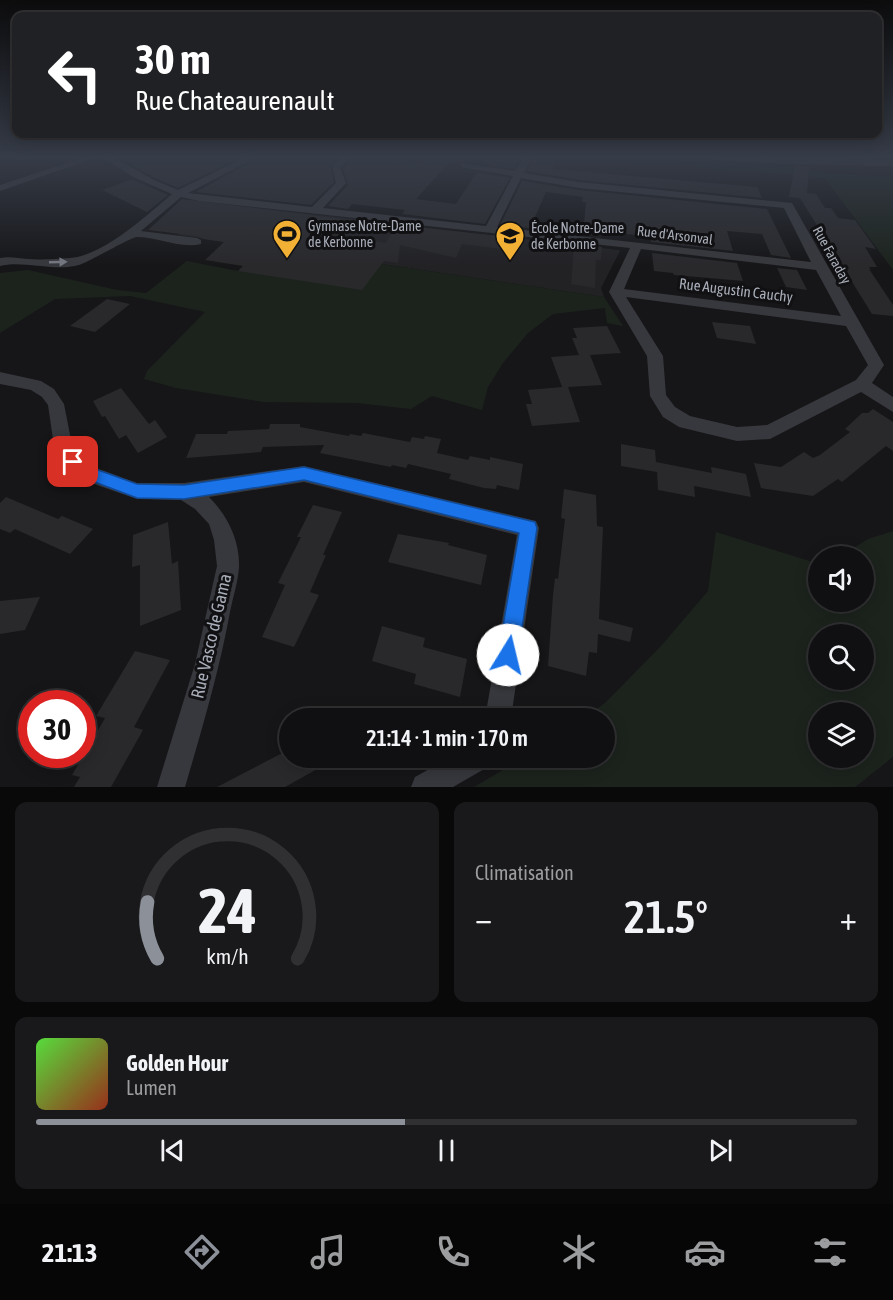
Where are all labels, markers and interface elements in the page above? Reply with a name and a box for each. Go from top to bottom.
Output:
text: 30 m [135,35,210,83]
icon: left [36,36,114,114]
text: Rue Chateaurenault [135,85,335,116]
sports icon: Gymnase Notre-Dame de Kerbonne [271,218,303,260]
place label: Gymnase Notre-Dame de Kerbonne [308,218,421,250]
school or university icon: École Notre-Dame de Kerbonne [494,220,526,262]
place label: École Notre-Dame de Kerbonne [531,220,624,252]
street label: Rue d'Arsonval [636,222,714,248]
street label: Rue Faraday [810,223,854,287]
one-way arrow [48,258,67,267]
street label: Rue Augustin Cauchy [678,275,794,305]
pin [47,436,98,487]
icon: arrive [56,445,89,478]
map controls [808,546,874,768]
button: sound [808,546,874,612]
street label: Rue Vasco de Gama [186,572,236,700]
position arrow [476,623,540,687]
button: search [808,624,874,690]
speed limit sign: 30 [18,690,96,768]
button: layers [808,702,874,768]
text: 21:14 · 1 min · 170 m [366,725,528,751]
text: Climatisation [475,861,574,884]
text: 24 [198,875,256,946]
text: 21.5° [624,891,708,943]
text: − [475,899,492,937]
text: + [840,899,857,937]
text: km/h [206,944,248,969]
text: Golden Hour [126,1050,228,1076]
text: Lumen [126,1076,177,1099]
icon: previous [156,1134,189,1167]
icon: pause [430,1134,463,1167]
icon: next [704,1134,737,1167]
icon: directions [181,1231,223,1273]
icon: music [307,1231,349,1273]
icon: phone [432,1231,474,1273]
icon: climate [558,1231,600,1273]
icon: car [684,1231,726,1273]
icon: filters [809,1231,851,1273]
text: 21:13 [42,1237,97,1268]

